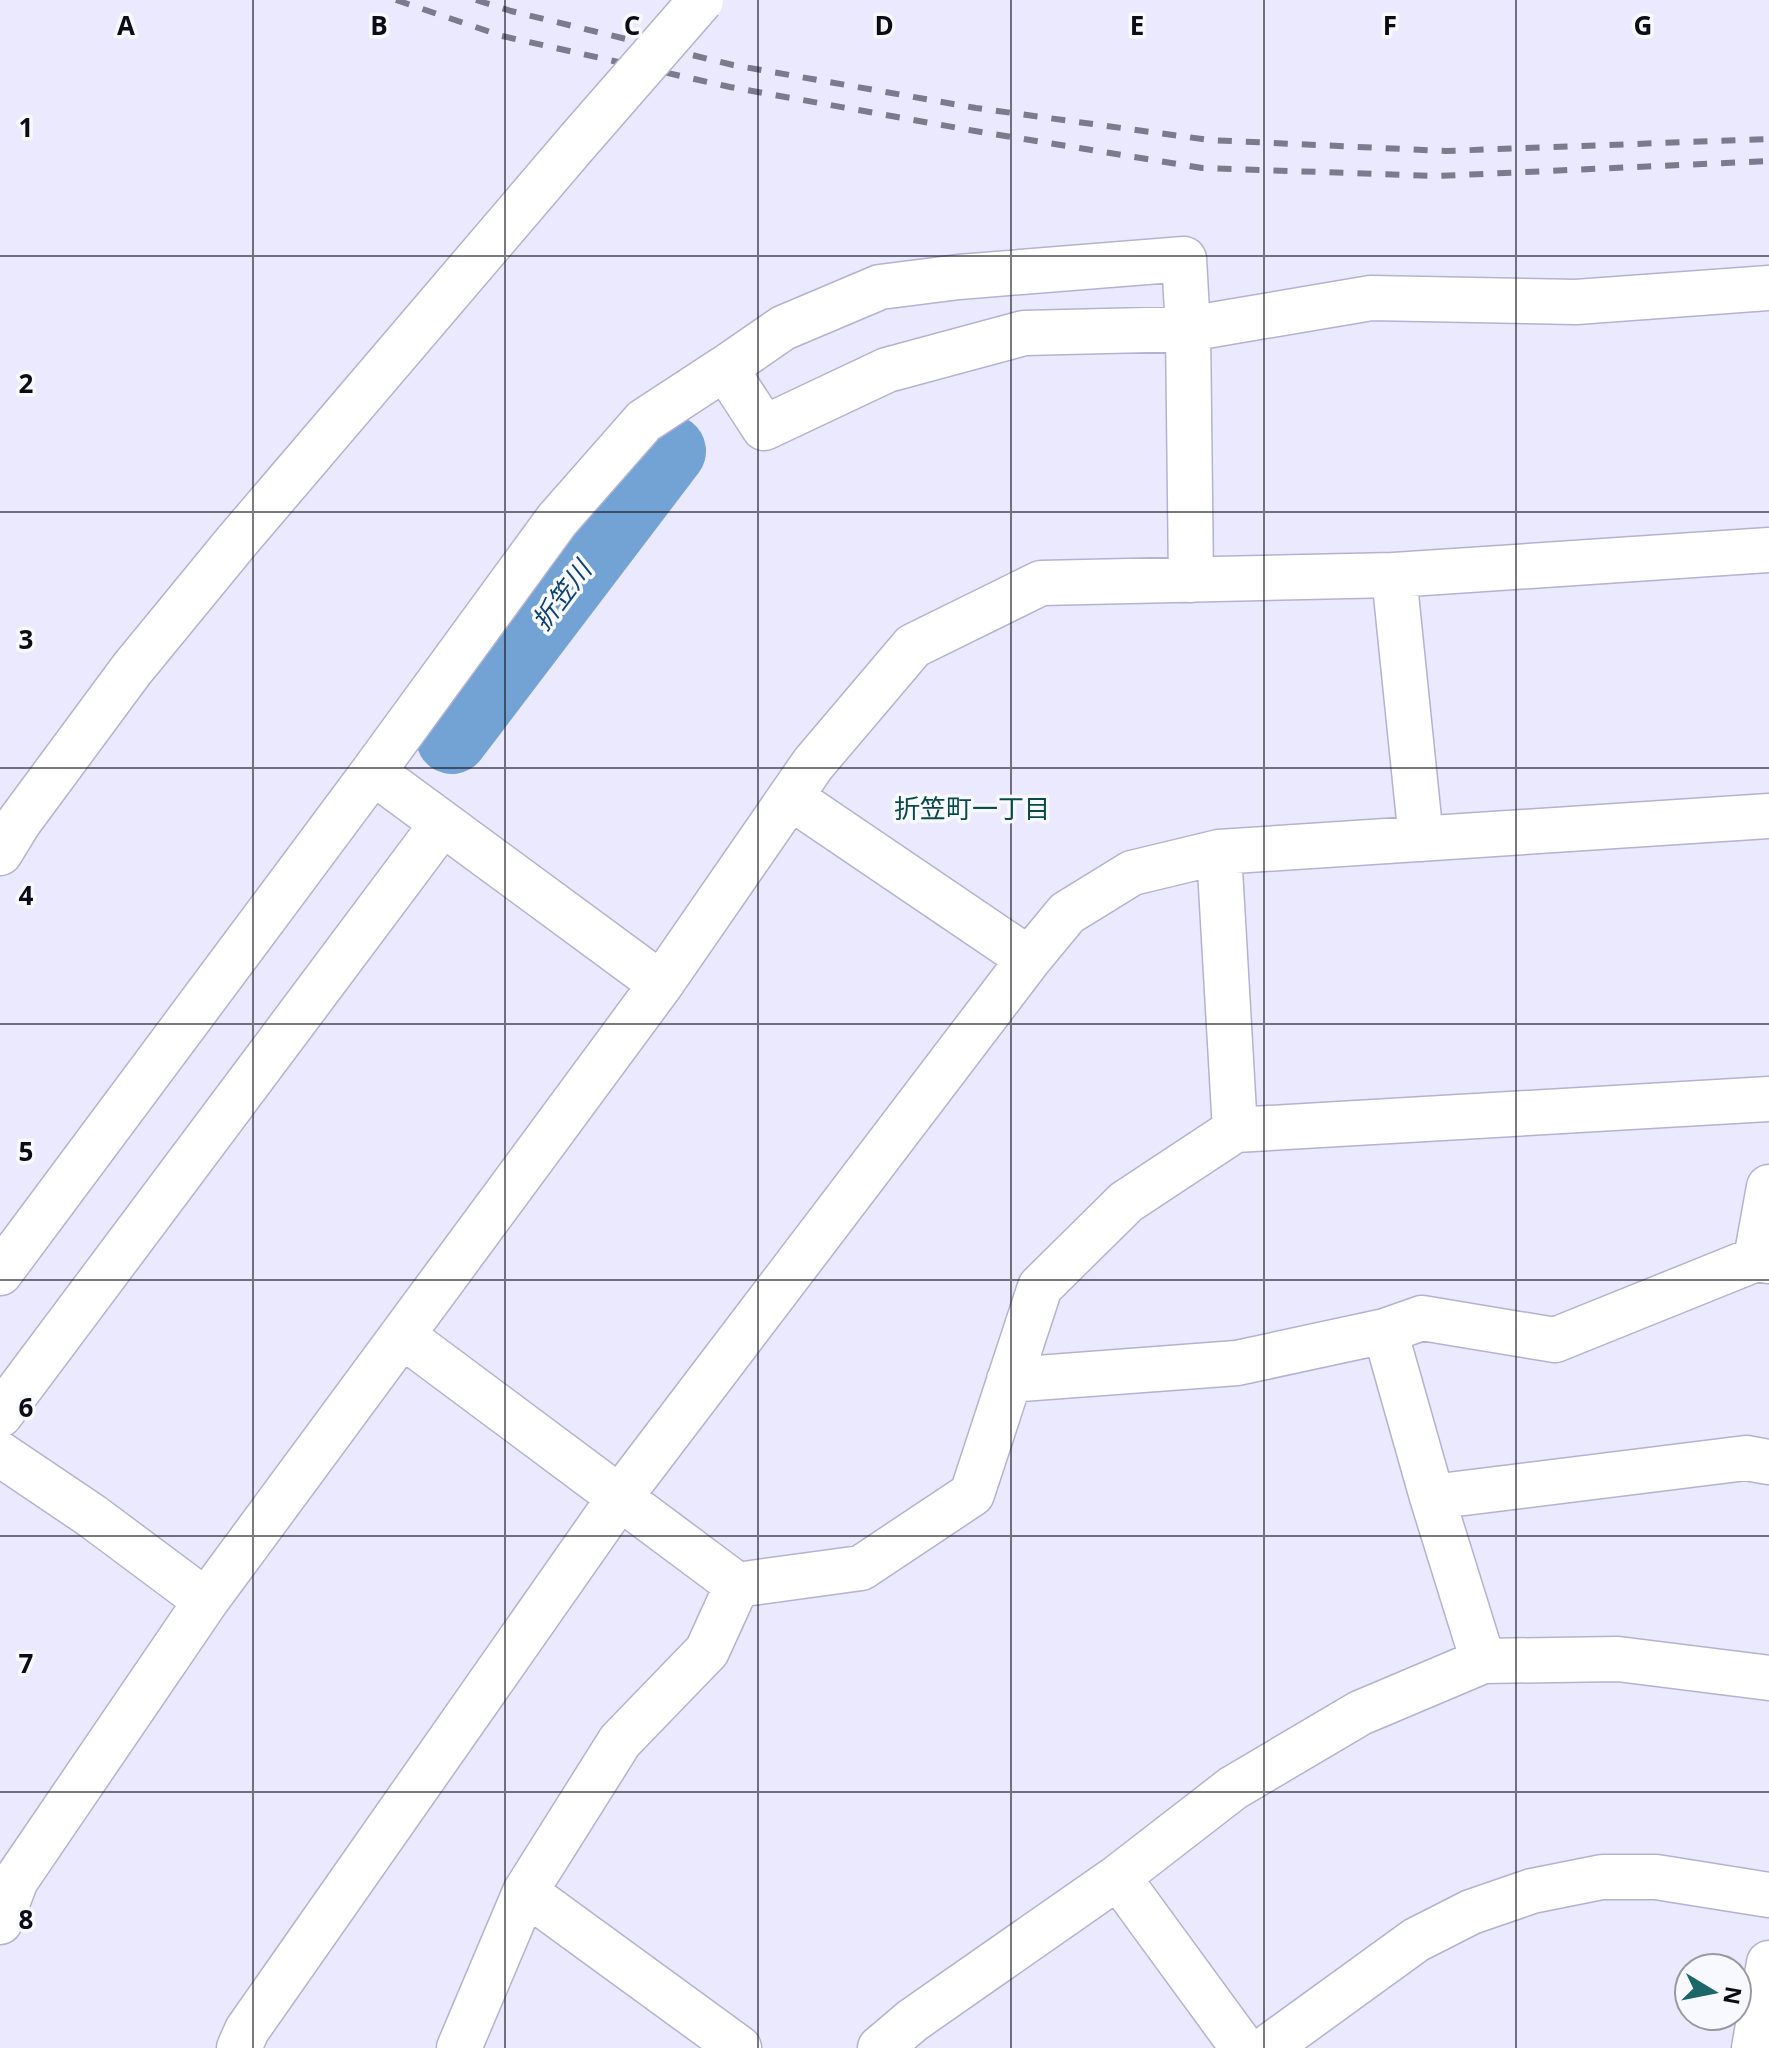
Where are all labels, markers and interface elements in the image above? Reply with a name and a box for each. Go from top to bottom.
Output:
text: A [117,7,135,43]
text: B [370,7,388,43]
text: C [624,7,640,43]
text: D [874,7,894,43]
text: E [1130,7,1144,43]
text: F [1383,7,1397,43]
text: G [1634,7,1652,43]
text: 1 [19,109,33,145]
text: 2 [19,365,34,401]
water label: 折笠川 [523,551,601,637]
text: 3 [19,621,33,657]
district label: 折笠町一丁目 [894,790,1050,826]
text: 4 [19,877,34,913]
text: 5 [19,1133,33,1169]
text: 6 [19,1389,34,1425]
text: 7 [19,1645,34,1681]
text: 8 [19,1901,33,1937]
north arrow [1673,1952,1753,2032]
text: N [1717,1984,1750,2007]

